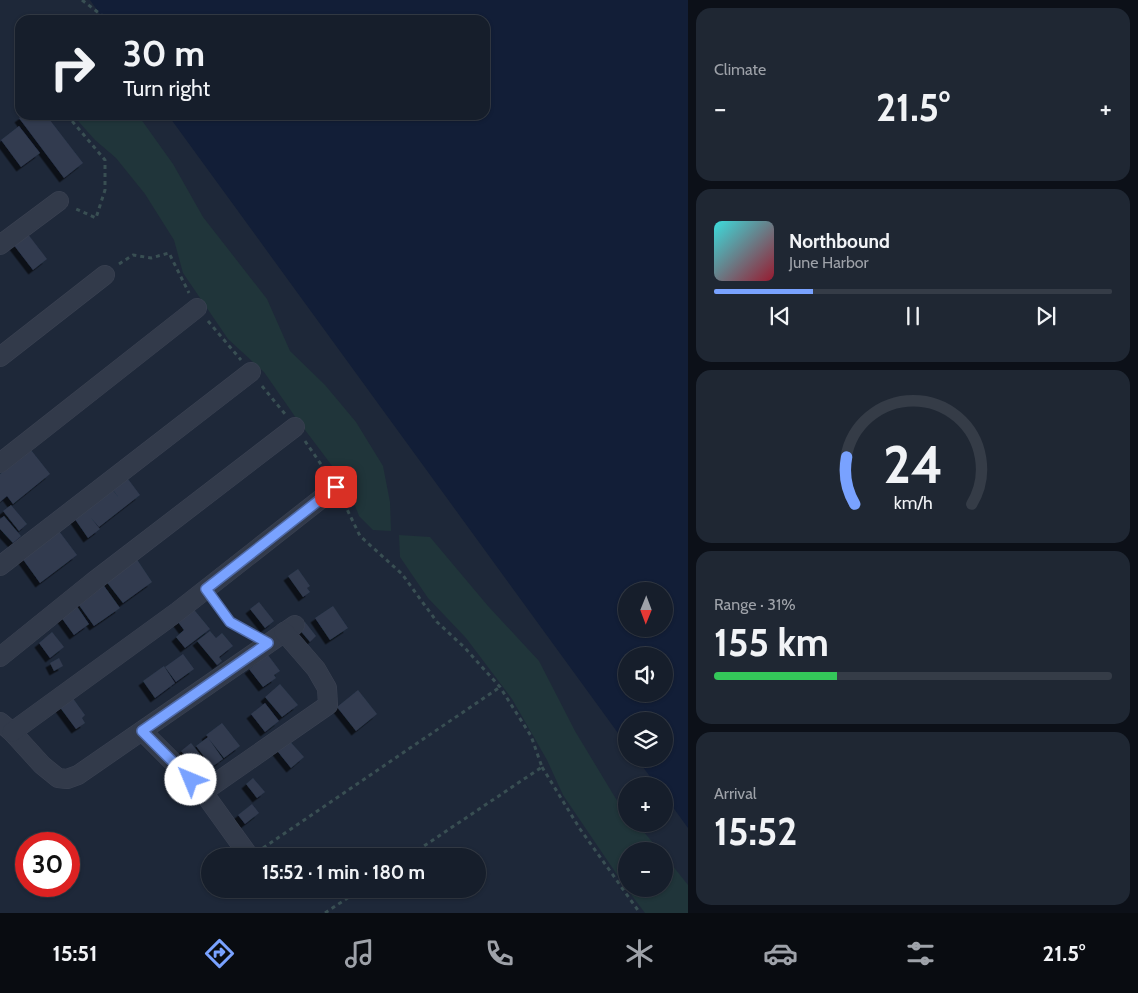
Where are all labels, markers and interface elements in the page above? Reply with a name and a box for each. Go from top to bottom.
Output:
text: 30 m [123,32,205,75]
icon: right [40,35,105,100]
text: Climate [714,60,766,79]
text: Turn right [123,75,210,102]
text: 21.5° [876,84,950,131]
text: − [714,91,726,125]
text: + [1100,91,1112,125]
text: Northbound [789,230,890,253]
text: June Harbor [789,253,869,272]
icon: previous [766,302,794,330]
icon: pause [899,302,927,330]
icon: next [1032,302,1060,330]
text: 24 [883,433,943,496]
pin [315,466,357,508]
icon: arrive [322,473,350,501]
text: km/h [893,492,933,513]
north arrow [618,582,672,638]
map controls [618,582,673,897]
text: Range · 31% [714,595,796,614]
text: 155 km [714,619,829,666]
button: sound [618,647,673,702]
button: layers [618,712,673,767]
position arrow [164,753,216,805]
button: + [618,777,673,832]
text: Arrival [714,784,757,803]
text: 15:52 [714,808,797,855]
speed limit sign: 30 [15,832,80,897]
button: − [618,842,673,897]
text: 15:52 · 1 min · 180 m [262,861,425,884]
icon: directions [202,936,237,971]
icon: music [342,936,377,971]
icon: phone [482,936,517,971]
icon: climate [622,936,657,971]
icon: car [763,936,798,971]
icon: filters [903,936,938,971]
text: 15:51 [53,940,97,967]
text: 21.5° [1043,940,1085,967]

